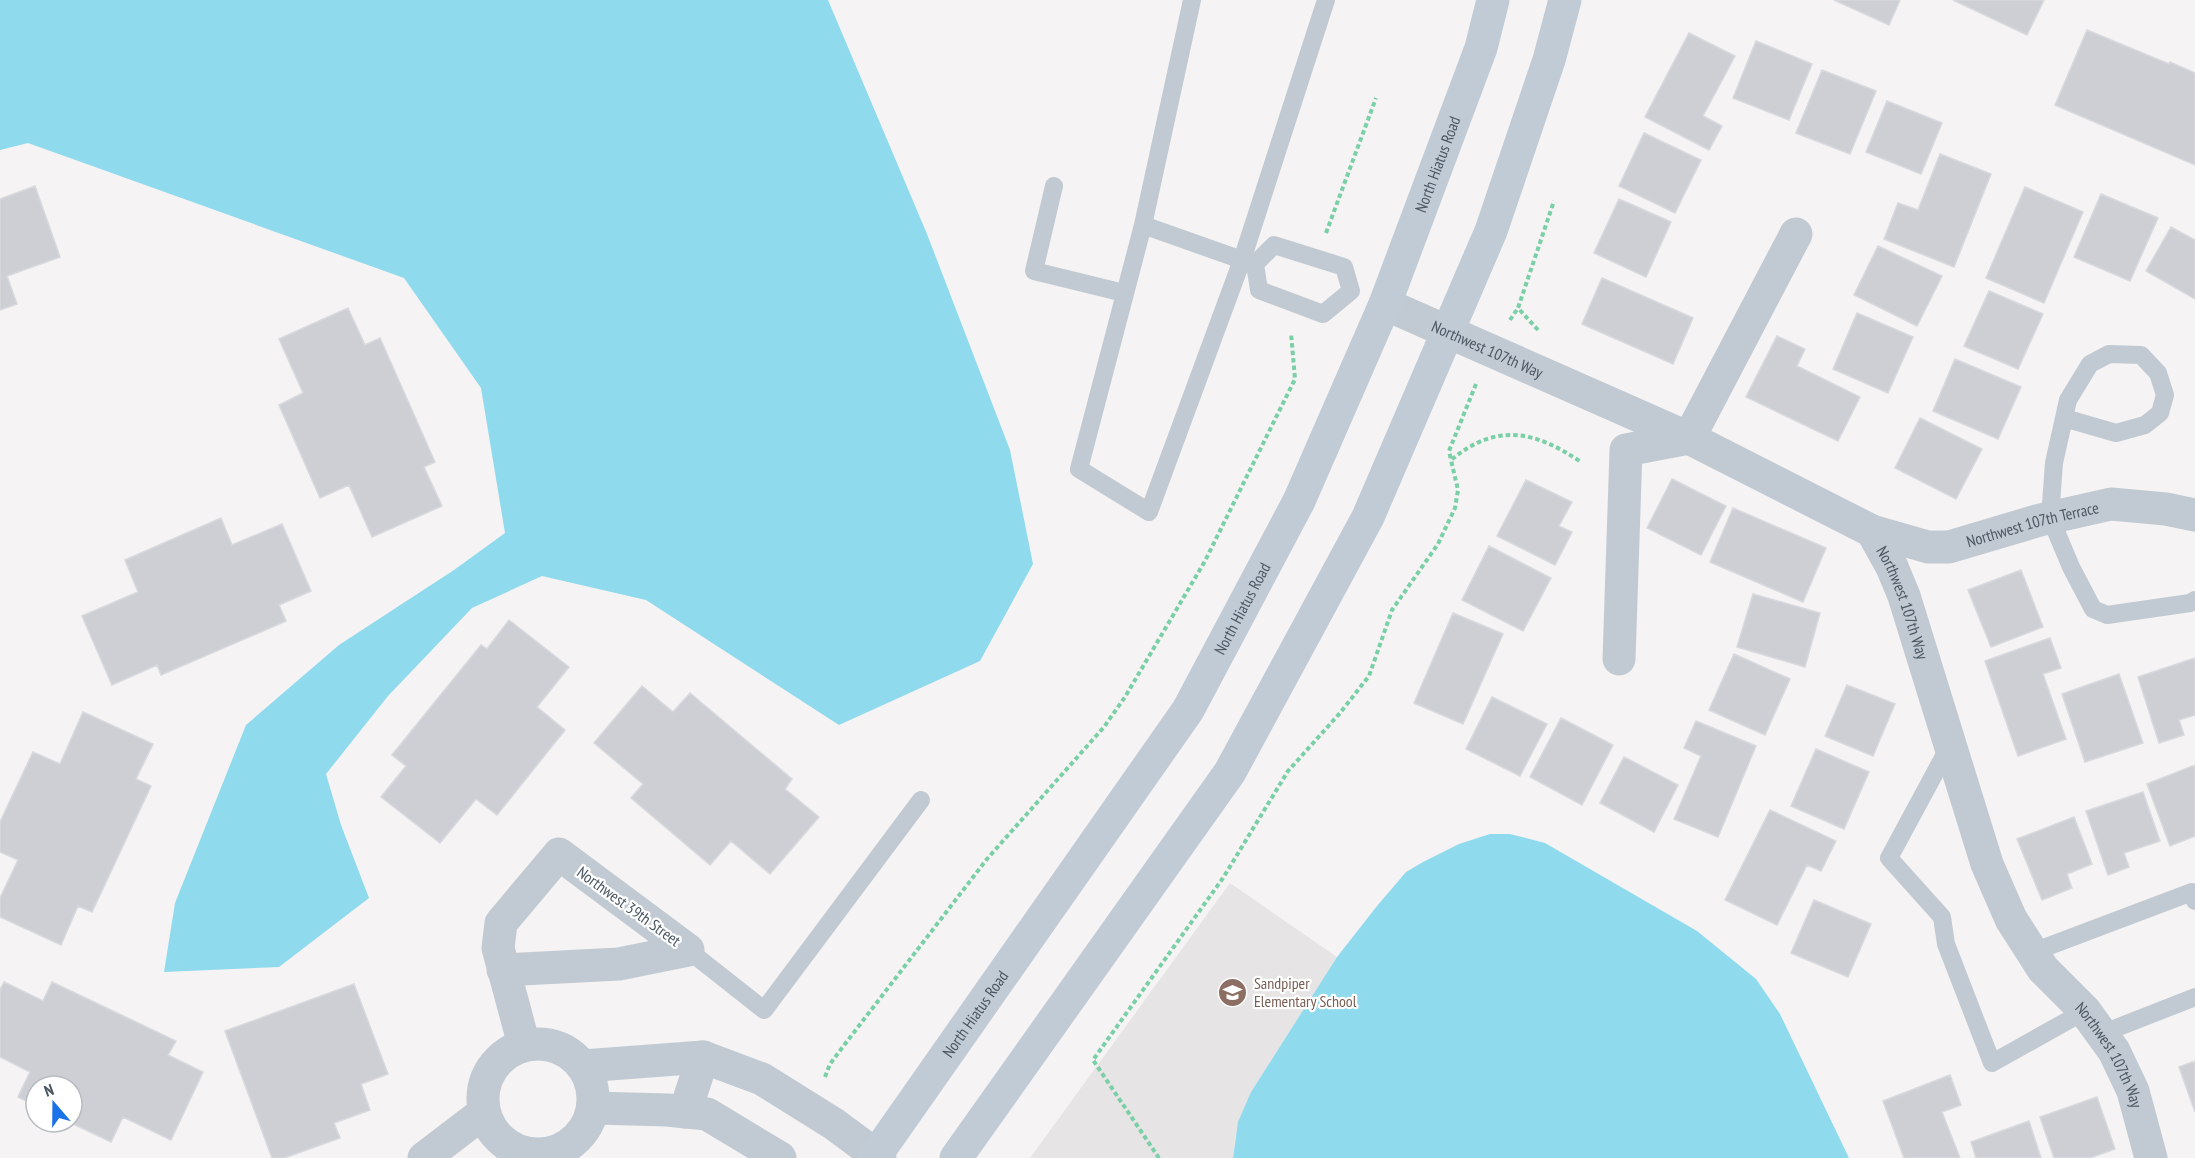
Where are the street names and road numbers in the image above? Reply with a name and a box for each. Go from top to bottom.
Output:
street label: North Hiatus Road [1410,113,1465,215]
street label: Northwest 107th Way [1429,316,1546,382]
street label: Northwest 107th Terrace [1964,497,2101,551]
street label: Northwest 107th Way [1872,542,1933,662]
street label: North Hiatus Road [1209,559,1274,658]
street label: Northwest 39th Street [573,862,685,951]
street label: North Hiatus Road [938,967,1012,1061]
street label: Northwest 107th Way [2071,997,2147,1110]

